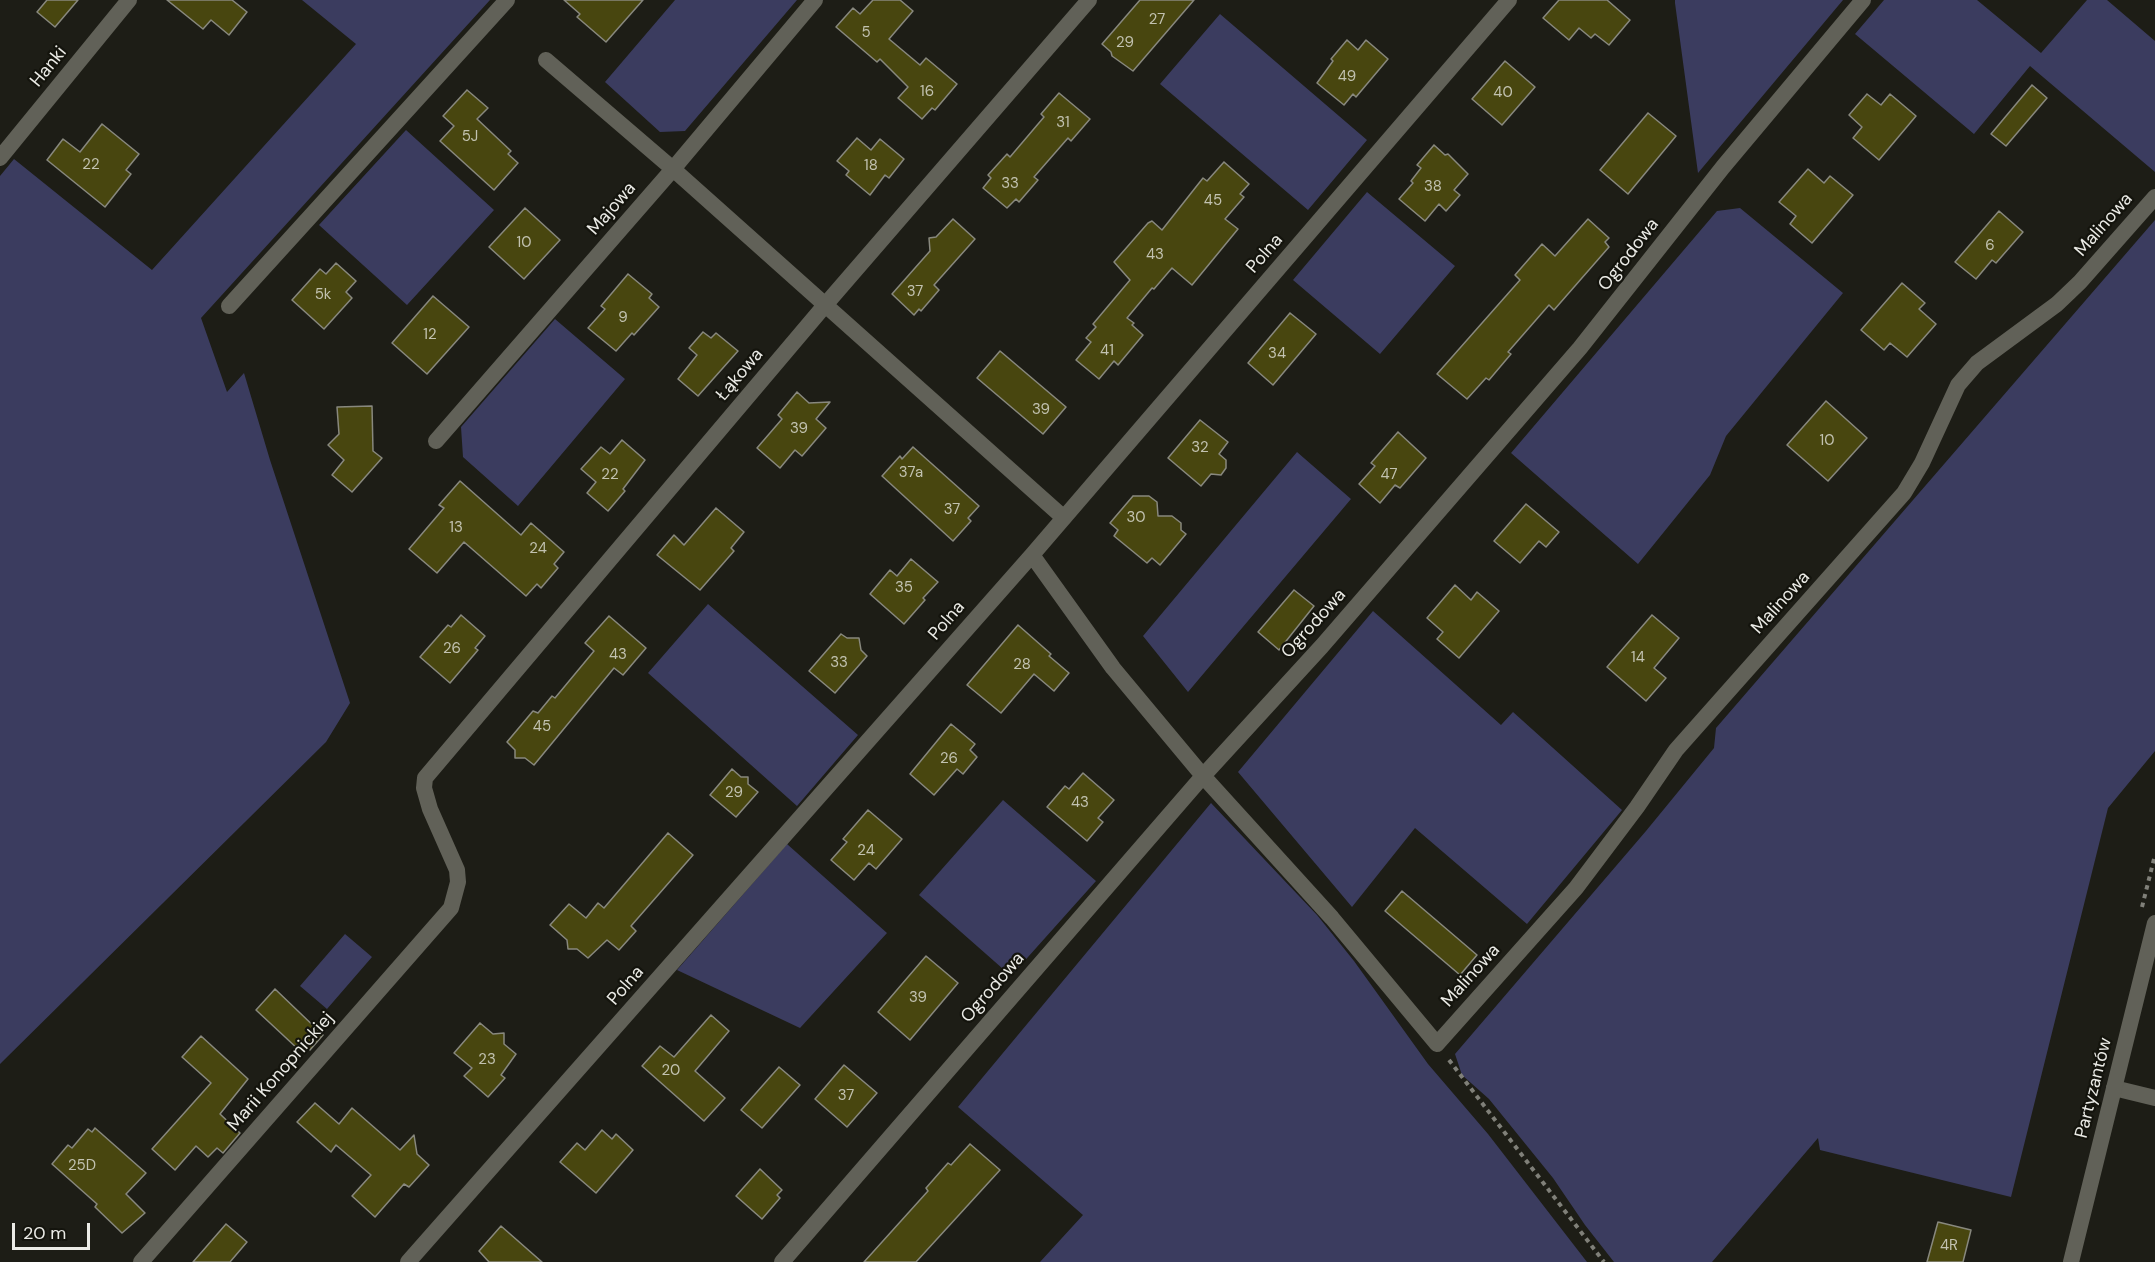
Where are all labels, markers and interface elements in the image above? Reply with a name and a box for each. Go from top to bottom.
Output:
house number: 27 [1149,11,1165,29]
house number: 5 [861,24,871,42]
house number: 29 [1116,34,1134,52]
street label: Hanki [26,42,72,92]
house number: 49 [1338,68,1356,86]
house number: 16 [920,83,934,101]
house number: 40 [1493,84,1513,102]
house number: 31 [1056,114,1070,132]
house number: 5J [462,128,478,146]
house number: 22 [82,156,100,174]
house number: 18 [864,157,878,175]
house number: 33 [1001,175,1019,193]
street label: Majowa [583,178,641,240]
house number: 38 [1424,178,1442,196]
street label: Malinowa [2071,189,2137,261]
house number: 45 [1204,192,1222,210]
street label: Ogrodowa [1594,215,1664,295]
street label: Polna [1242,230,1288,278]
house number: 10 [517,234,531,252]
house number: 6 [1985,237,1995,255]
house number: 43 [1146,246,1164,264]
house number: 37 [907,283,923,301]
house number: 5k [315,286,331,304]
house number: 9 [618,309,628,327]
house number: 12 [423,326,437,344]
house number: 41 [1100,342,1114,360]
street label: Łąkowa [712,344,768,406]
house number: 34 [1268,345,1286,363]
house number: 39 [1032,401,1050,419]
house number: 39 [790,420,808,438]
house number: 10 [1820,432,1834,450]
house number: 32 [1191,439,1209,457]
house number: 37a [899,464,923,482]
house number: 22 [601,466,619,484]
house number: 47 [1380,466,1398,484]
house number: 37 [944,501,960,519]
house number: 30 [1126,509,1146,527]
house number: 13 [449,519,463,537]
house number: 24 [529,540,547,558]
street label: Malinowa [1747,567,1815,639]
house number: 35 [895,579,913,597]
street label: Ogrodowa [1277,585,1351,663]
street label: Polna [924,597,970,645]
house number: 26 [443,640,461,658]
house number: 43 [609,646,627,664]
house number: 14 [1631,649,1645,667]
house number: 33 [830,654,848,672]
house number: 28 [1013,656,1031,674]
house number: 45 [533,718,551,736]
house number: 26 [940,750,958,768]
house number: 29 [725,784,743,802]
house number: 43 [1071,794,1089,812]
house number: 24 [857,842,875,860]
street label: Malinowa [1437,940,1505,1012]
street label: Ogrodowa [957,949,1029,1027]
street label: Polna [603,962,649,1010]
house number: 39 [909,989,927,1007]
street label: Marii Konopnickiej [223,1008,339,1136]
street label: Partyzantów [2071,1036,2117,1140]
house number: 23 [478,1051,496,1069]
house number: 20 [662,1062,680,1080]
house number: 37 [838,1087,854,1105]
house number: 25D [68,1157,96,1175]
scale bar [15,1211,93,1249]
text: 20 m [23,1221,66,1245]
house number: 4R [1940,1237,1958,1255]

